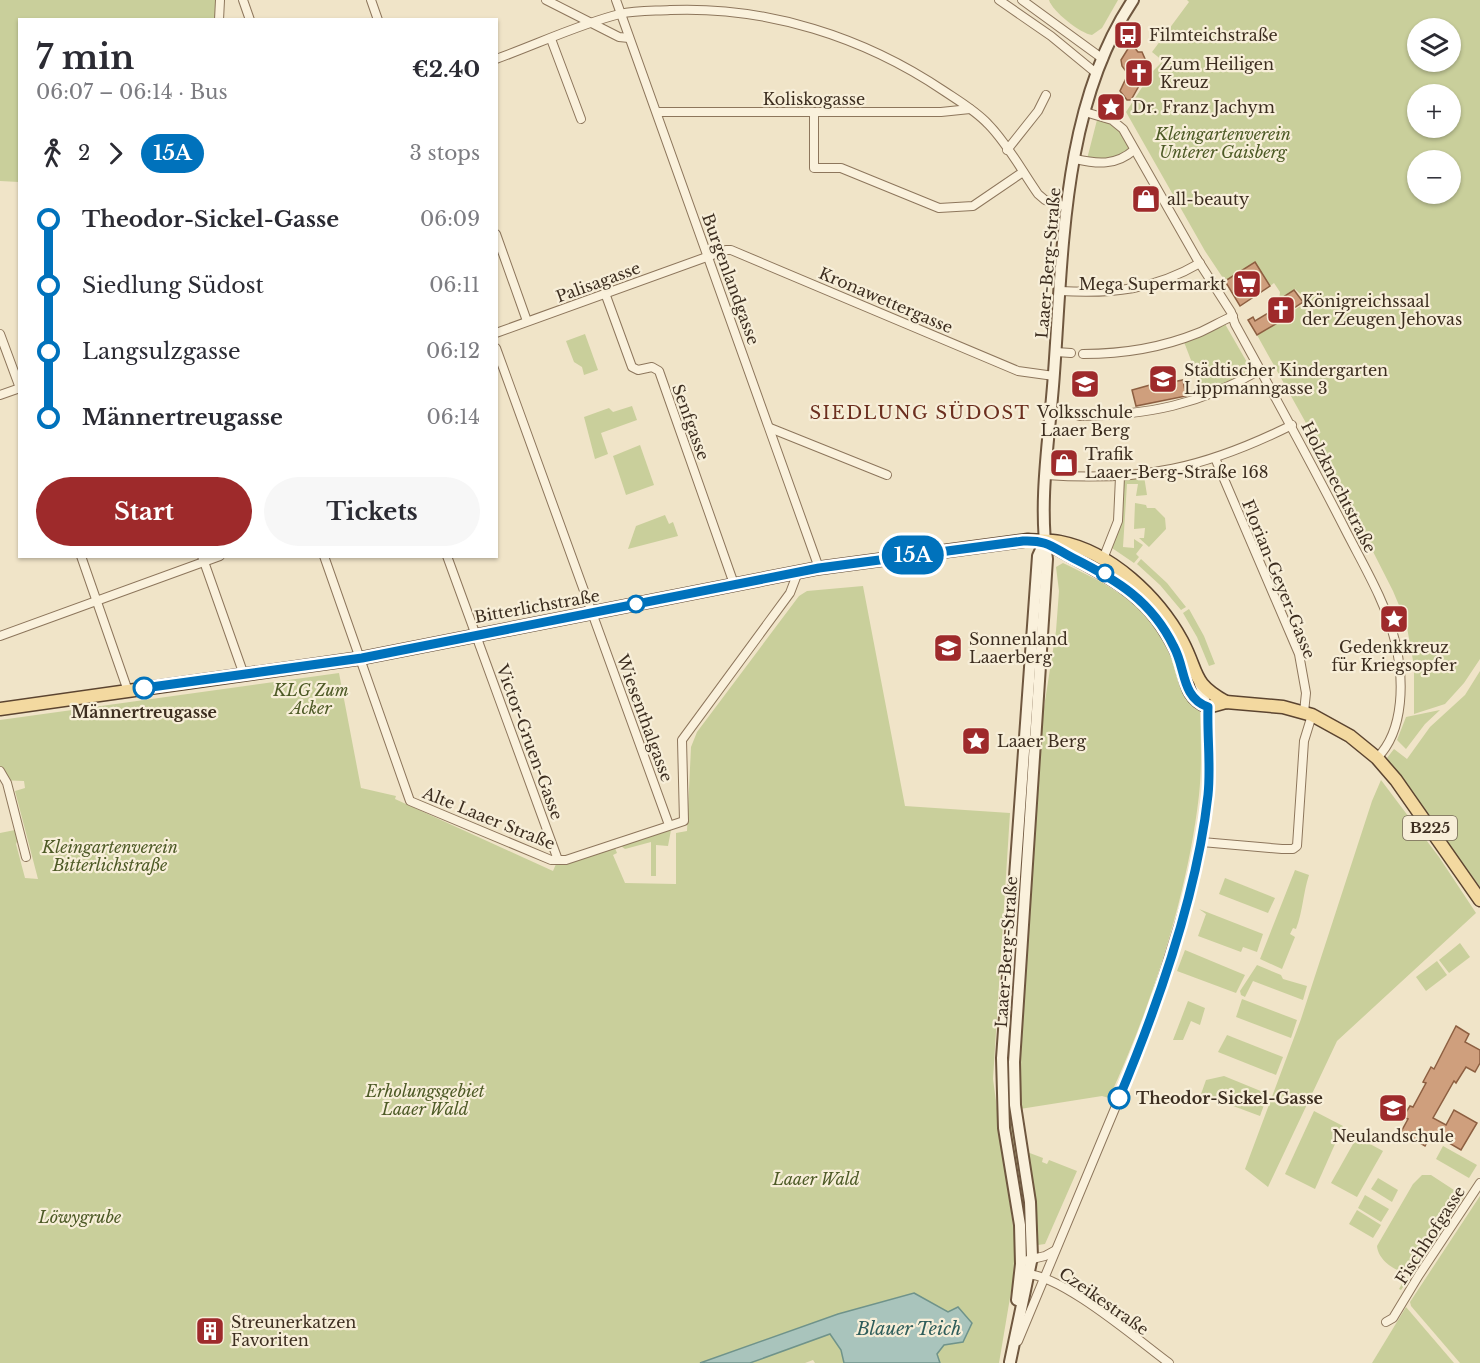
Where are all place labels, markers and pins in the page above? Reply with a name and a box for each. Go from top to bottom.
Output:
bus stop icon: Filmteichstraße [1112,19,1144,51]
place label: Filmteichstraße [1149,25,1278,45]
place label: Zum Heiligen Kreuz [1160,54,1274,92]
church icon: Zum Heiligen Kreuz [1123,57,1155,89]
place icon: Dr. Franz Jachym [1095,91,1127,123]
place label: Dr. Franz Jachym [1132,97,1275,117]
shop icon: all-beauty [1130,183,1162,215]
place label: all-beauty [1167,189,1250,209]
supermarket icon: Mega Supermarkt [1231,268,1263,300]
place label: Mega Supermarkt [1079,274,1226,294]
place label: Königreichssaal der Zeugen Jehovas [1302,291,1462,329]
church icon: Königreichssaal der Zeugen Jehovas [1265,294,1297,326]
place label: Städtischer Kindergarten Lippmanngasse 3 [1184,360,1388,398]
school or university icon: Städtischer Kindergarten Lippmanngasse 3 [1147,363,1179,395]
school or university icon: Volksschule Laaer Berg [1069,368,1101,400]
place label: Volksschule Laaer Berg [1036,402,1133,440]
place label: Trafik Laaer-Berg-Straße 168 [1085,444,1269,482]
shop icon: Trafik Laaer-Berg-Straße 168 [1048,447,1080,479]
unlabelled marker [1096,564,1114,582]
unlabelled marker [627,595,645,613]
place icon: Gedenkkreuz für Kriegsopfer [1378,603,1410,635]
place label: Sonnenland Laaerberg [969,629,1068,667]
school or university icon: Sonnenland Laaerberg [932,632,964,664]
place label: Gedenkkreuz für Kriegsopfer [1331,637,1457,675]
marker: Männertreugasse [133,677,155,699]
place label: Männertreugasse [71,702,217,722]
place icon: Laaer Berg [960,725,992,757]
place label: Laaer Berg [997,731,1086,751]
marker: Theodor-Sickel-Gasse [1108,1087,1130,1109]
place label: Theodor-Sickel-Gasse [1136,1088,1323,1108]
school or university icon: Neulandschule [1377,1092,1409,1124]
place label: Neulandschule [1332,1126,1454,1146]
place label: Streunerkatzen Favoriten [231,1312,356,1350]
building icon: Streunerkatzen Favoriten [194,1315,226,1347]

